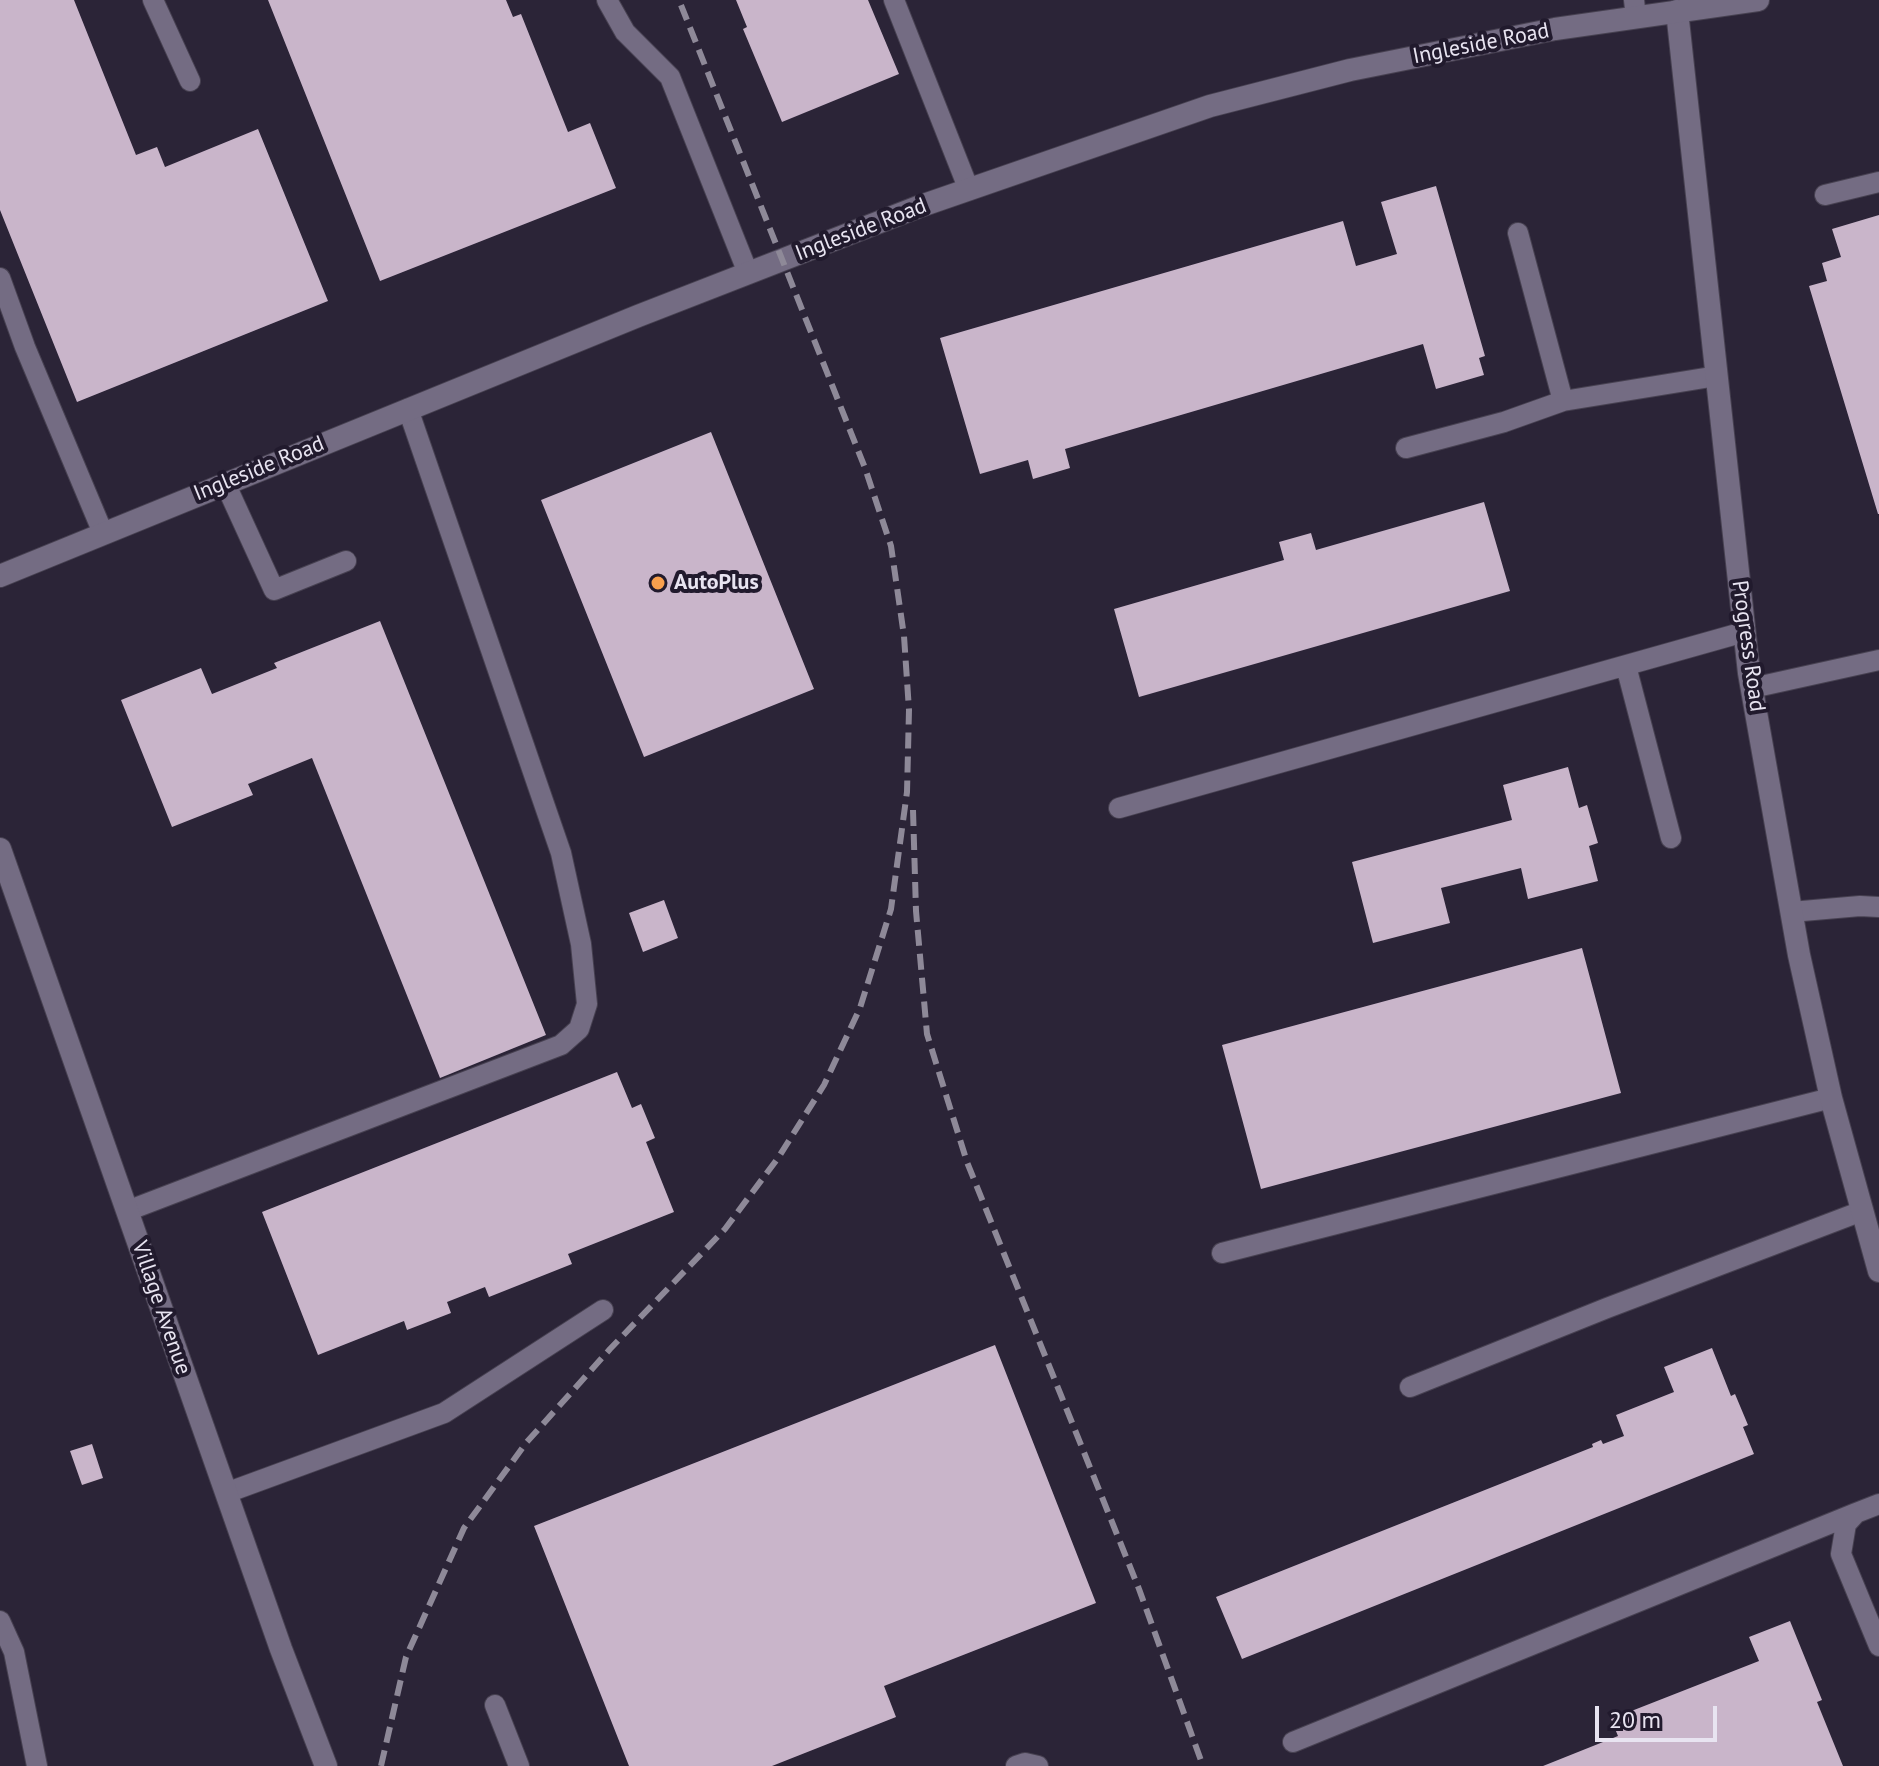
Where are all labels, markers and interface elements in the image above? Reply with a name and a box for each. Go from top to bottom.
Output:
street label: Ingleside Road [1411,18,1551,70]
street label: Ingleside Road [792,193,930,267]
street label: Ingleside Road [190,431,328,507]
place label: AutoPlus [674,570,759,596]
marker: AutoPlus [649,574,667,592]
street label: Progress Road [1726,579,1770,713]
street label: Village Avenue [126,1238,196,1378]
scale bar [1599,1690,1721,1740]
text: 20 m [1609,1704,1661,1735]

